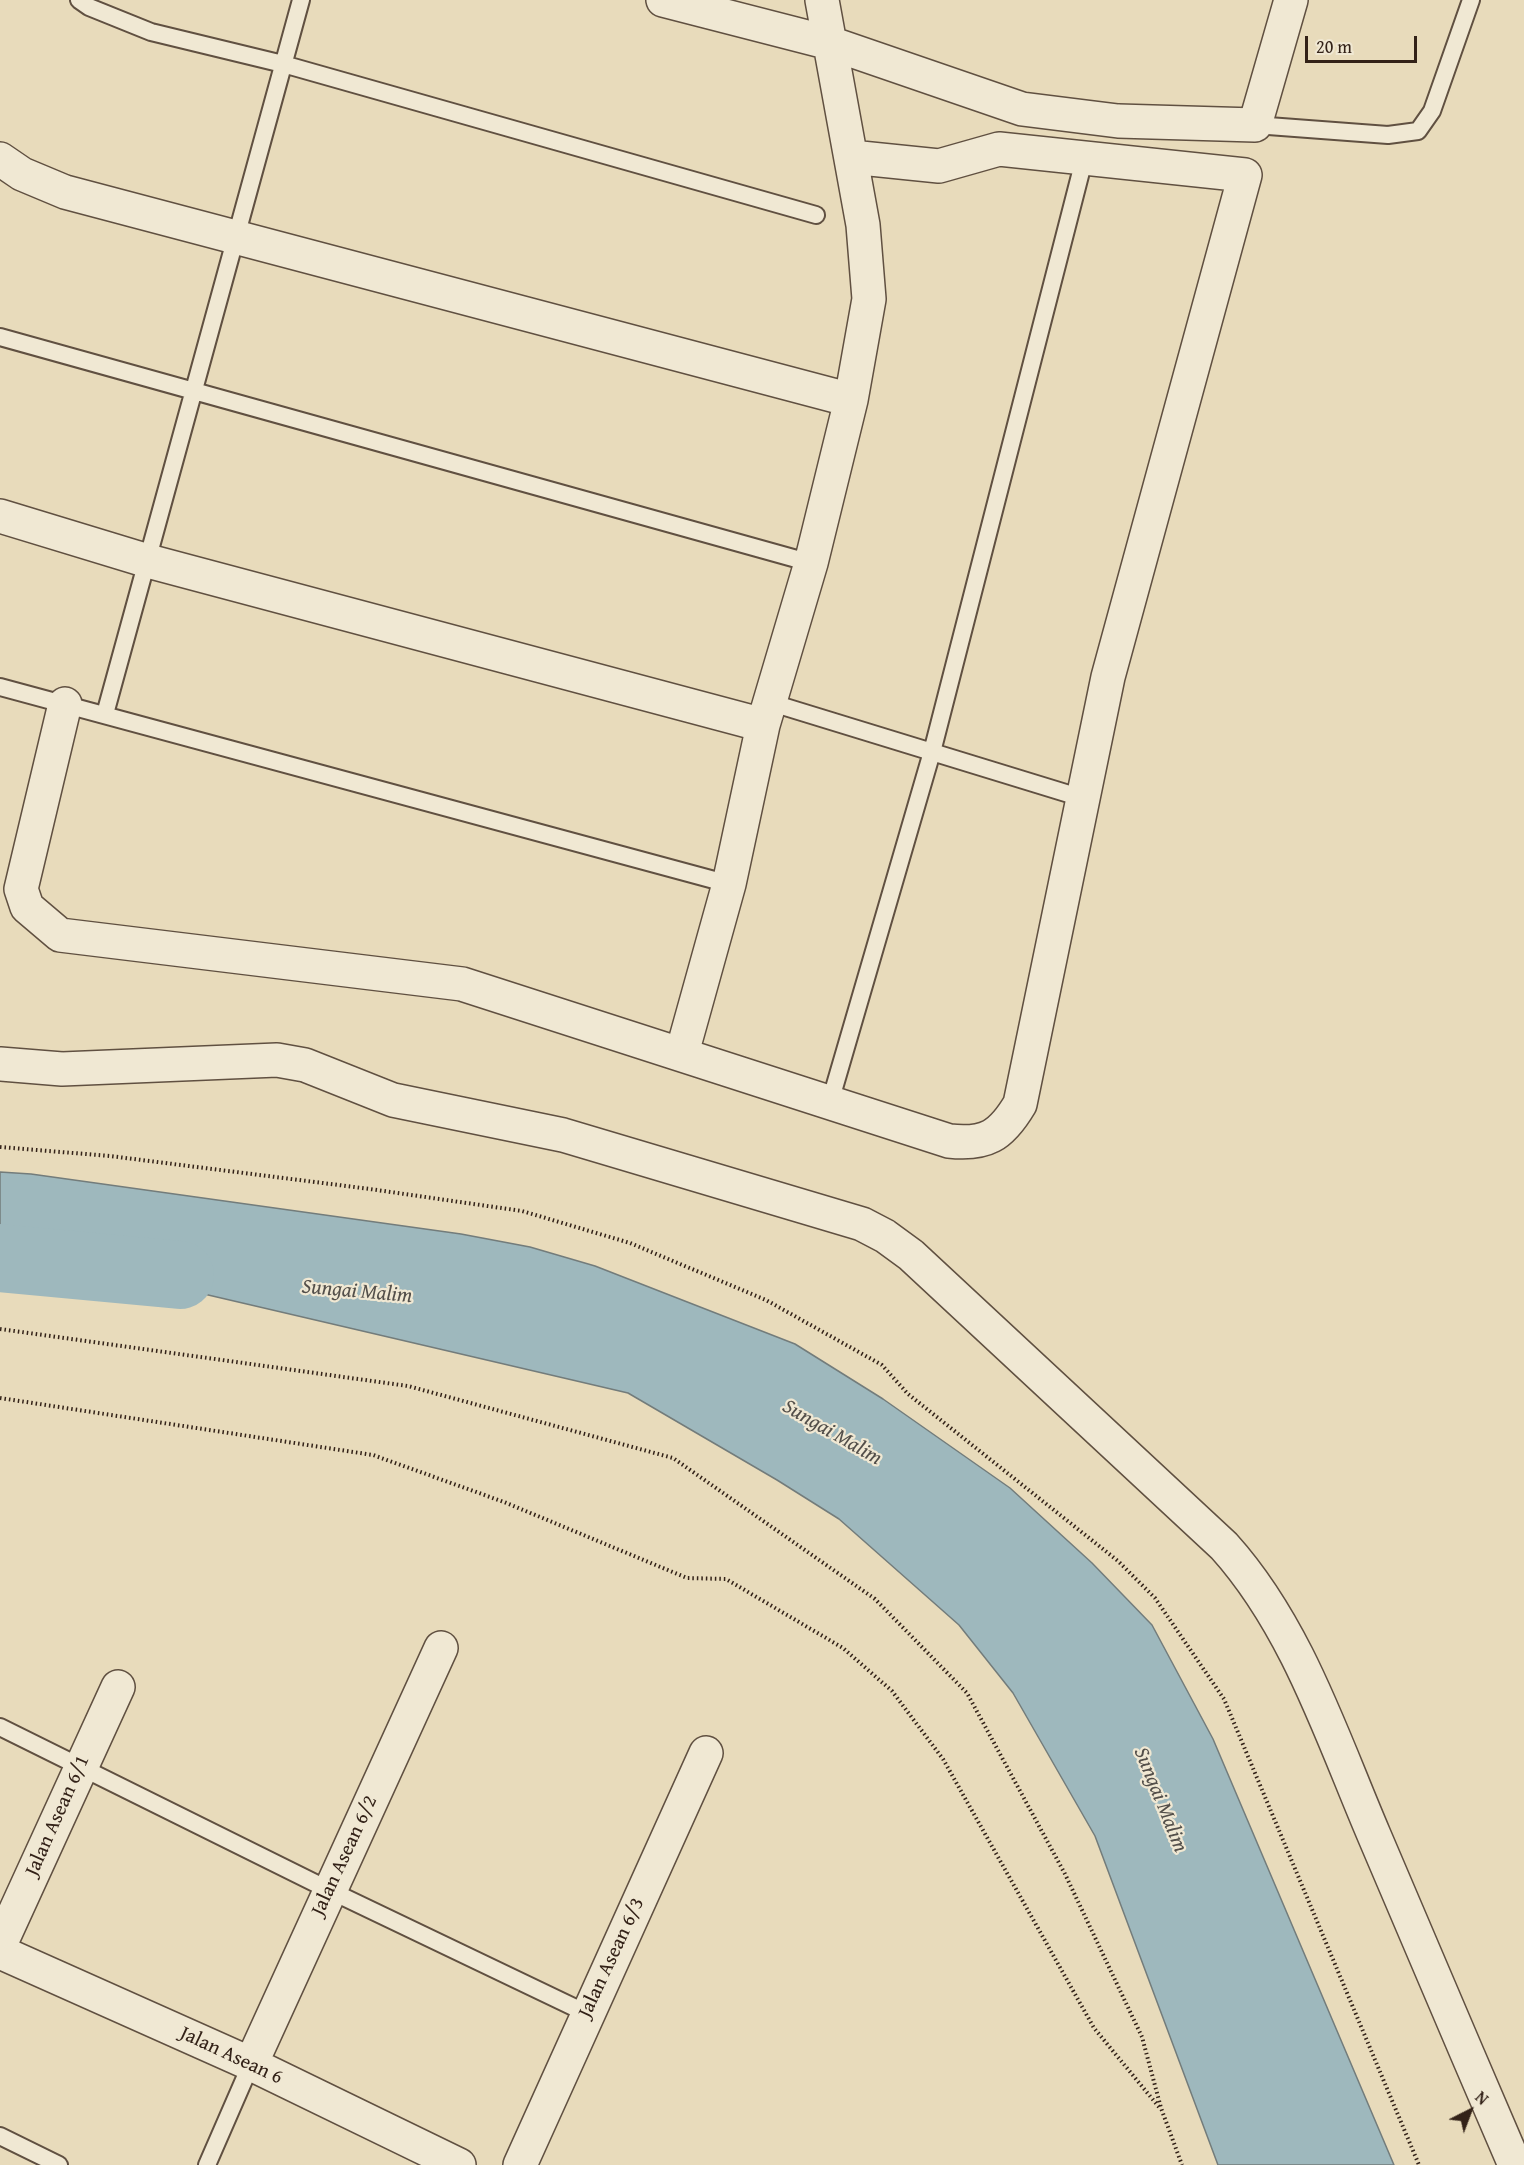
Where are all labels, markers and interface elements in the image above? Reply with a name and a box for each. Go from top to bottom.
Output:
scale bar [1308,24,1420,62]
text: 20 m [1316,33,1352,60]
water label: Sungai Malim [301,1275,413,1309]
water label: Sungai Malim [778,1394,886,1472]
water label: Sungai Malim [1128,1744,1192,1856]
street label: Jalan Asean 6/1 [21,1752,95,1880]
street label: Jalan Asean 6/2 [307,1792,383,1920]
street label: Jalan Asean 6/3 [574,1894,650,2022]
street label: Jalan Asean 6 [176,2022,286,2090]
north arrow [1440,2081,1500,2141]
text: N [1470,2085,1494,2110]

